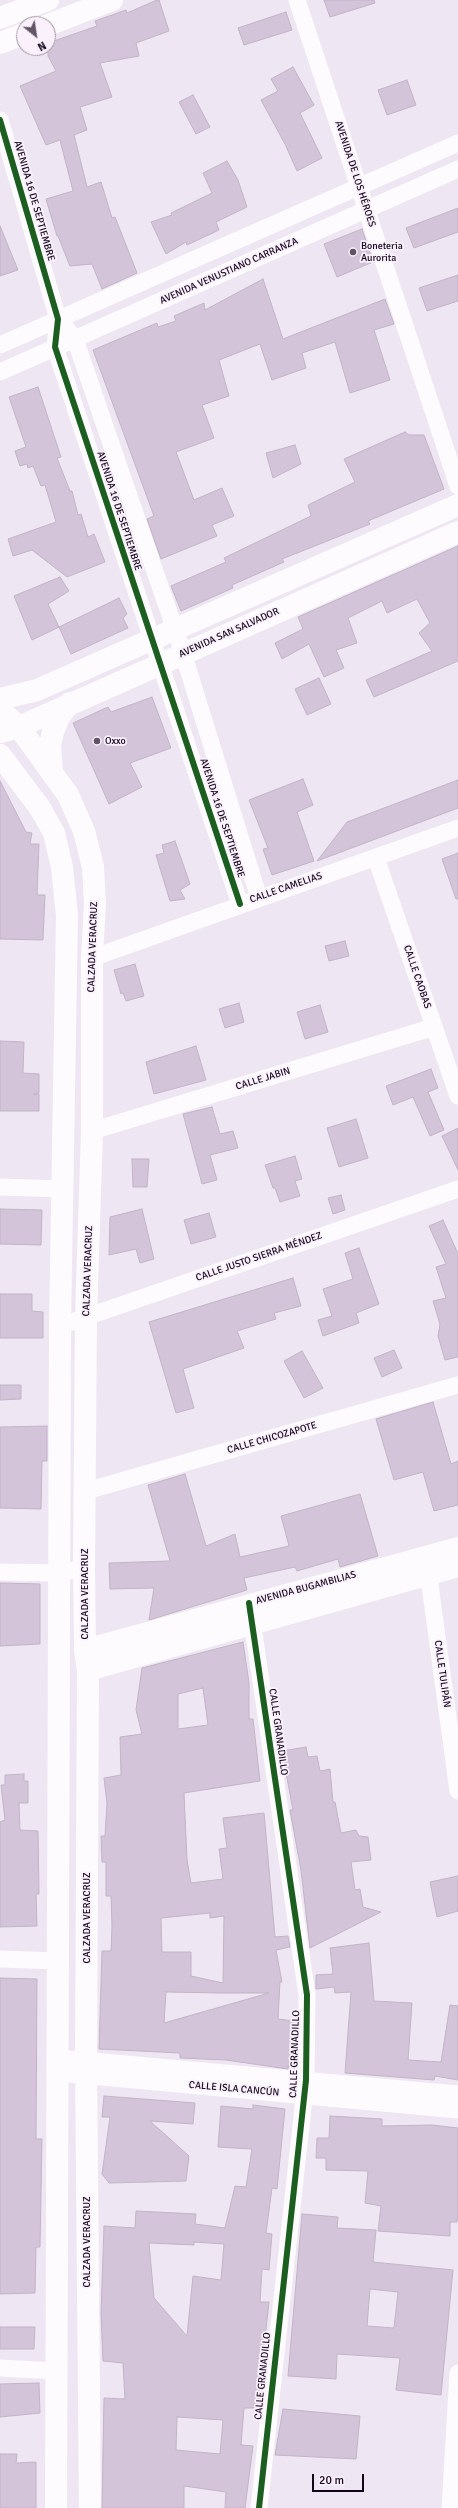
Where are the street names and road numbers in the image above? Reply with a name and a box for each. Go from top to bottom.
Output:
street label: AVENIDA DE LOS HÉROES [332,119,378,229]
street label: AVENIDA 16 DE SEPTIEMBRE [11,139,57,263]
street label: AVENIDA VENUSTIANO CARRANZA [158,235,300,307]
street label: AVENIDA 16 DE SEPTIEMBRE [94,450,144,572]
street label: AVENIDA SAN SALVADOR [177,605,281,661]
street label: AVENIDA 16 DE SEPTIEMBRE [197,757,247,879]
street label: CALLE CAMELIAS [248,870,324,906]
street label: CALZADA VERACRUZ [85,901,101,993]
street label: CALLE CAOBAS [400,944,434,1010]
street label: CALLE JABIN [234,1065,292,1093]
street label: CALZADA VERACRUZ [80,1225,96,1317]
street label: CALLE JUSTO SIERRA MÉNDEZ [194,1230,324,1284]
street label: CALLE CHICOZAPOTE [226,1419,318,1457]
street label: CALZADA VERACRUZ [79,1548,91,1640]
street label: AVENIDA BUGAMBILIAS [255,1569,357,1607]
street label: CALLE TULIPÁN [431,1640,453,1708]
street label: CALLE GRANADILLO [266,1688,290,1776]
street label: CALZADA VERACRUZ [81,1872,93,1964]
street label: CALLE GRANADILLO [287,2010,303,2098]
street label: CALLE ISLA CANCÚN [188,2079,280,2099]
street label: CALZADA VERACRUZ [81,2196,93,2288]
street label: CALLE GRANADILLO [252,2332,274,2420]

